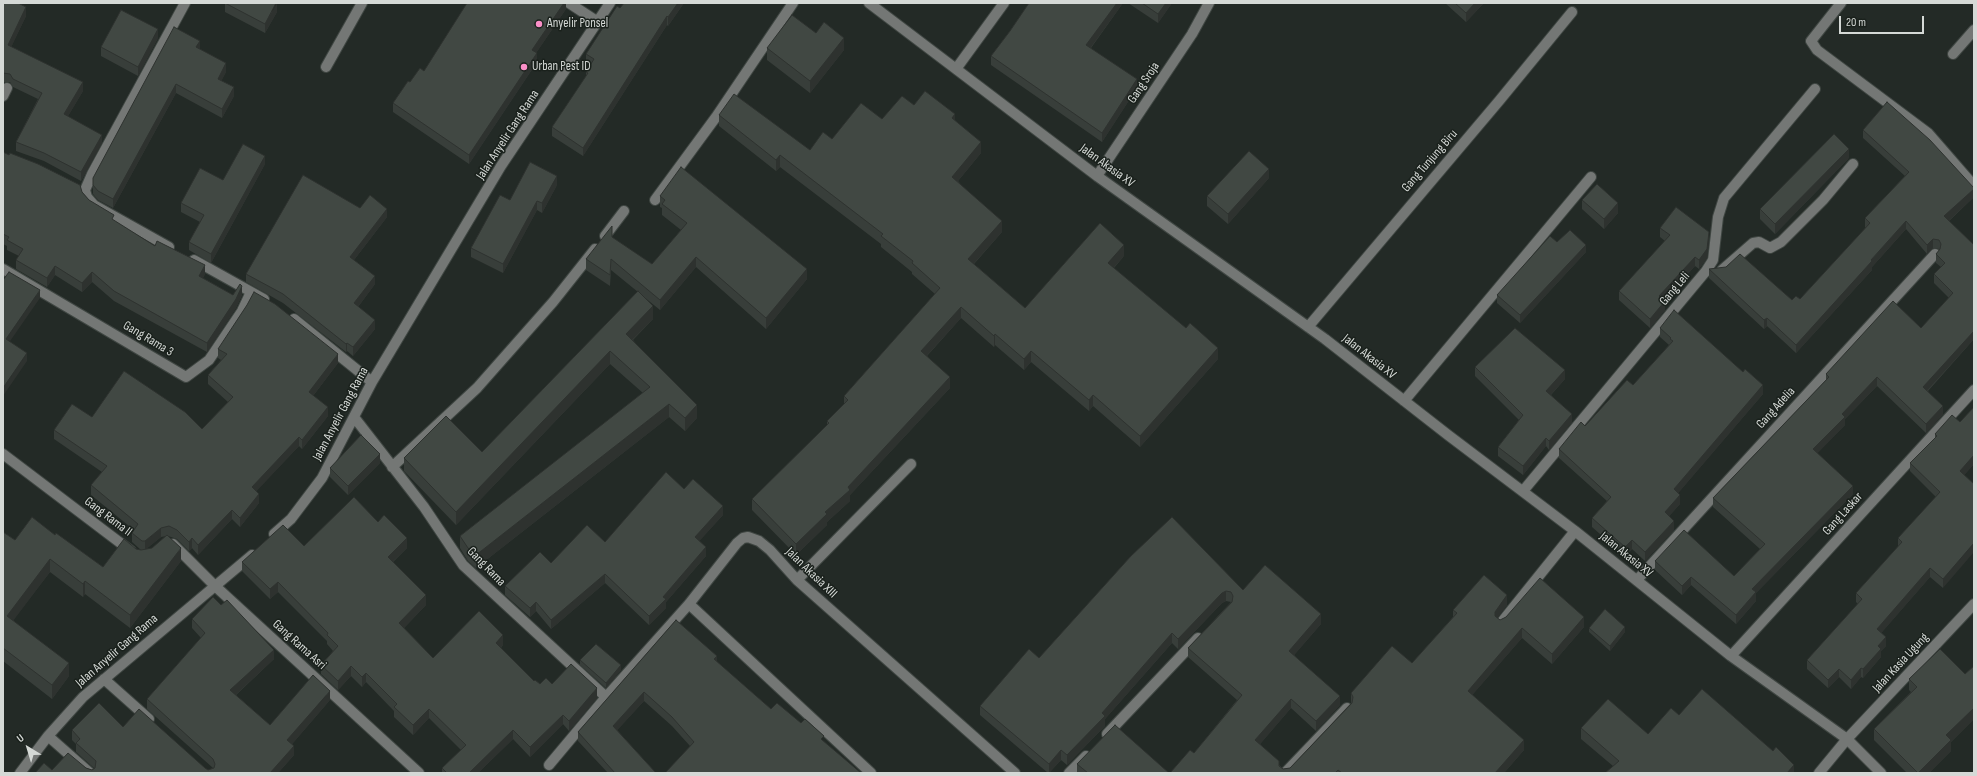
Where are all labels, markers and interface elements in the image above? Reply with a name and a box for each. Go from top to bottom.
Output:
scale bar [1841,8,1926,34]
text: 20 m [1846,15,1866,30]
place label: Anyelir Ponsel [547,16,608,32]
marker: Anyelir Ponsel [534,19,544,29]
place label: Urban Pest ID [532,59,591,75]
street label: Gang Sroja [1125,60,1163,106]
marker: Urban Pest ID [519,62,529,72]
street label: Jalan Anyelir Gang Rama [473,87,543,183]
street label: Gang Tunjung Biru [1399,127,1461,195]
street label: Jalan Akasia XV [1077,141,1137,191]
street label: Gang Leli [1656,269,1694,309]
street label: Gang Rama 3 [120,318,176,360]
street label: Jalan Akasia XV [1339,331,1399,383]
street label: Jalan Anyelir Gang Rama [310,365,372,463]
street label: Gang Adelia [1753,384,1799,432]
street label: Gang Laskar [1820,489,1866,539]
street label: Gang Rama II [81,494,135,540]
street label: Jalan Akasia XV [1596,529,1656,581]
street label: Gang Rama [464,544,508,590]
street label: Jalan Akasia XIII [782,544,840,602]
street label: Jalan Anyelir Gang Rama [73,611,161,691]
street label: Gang Rama Asri [269,617,329,673]
street label: Jalan Kasia Ugung [1870,630,1932,696]
north arrow [8,728,48,768]
text: U [14,731,27,745]

